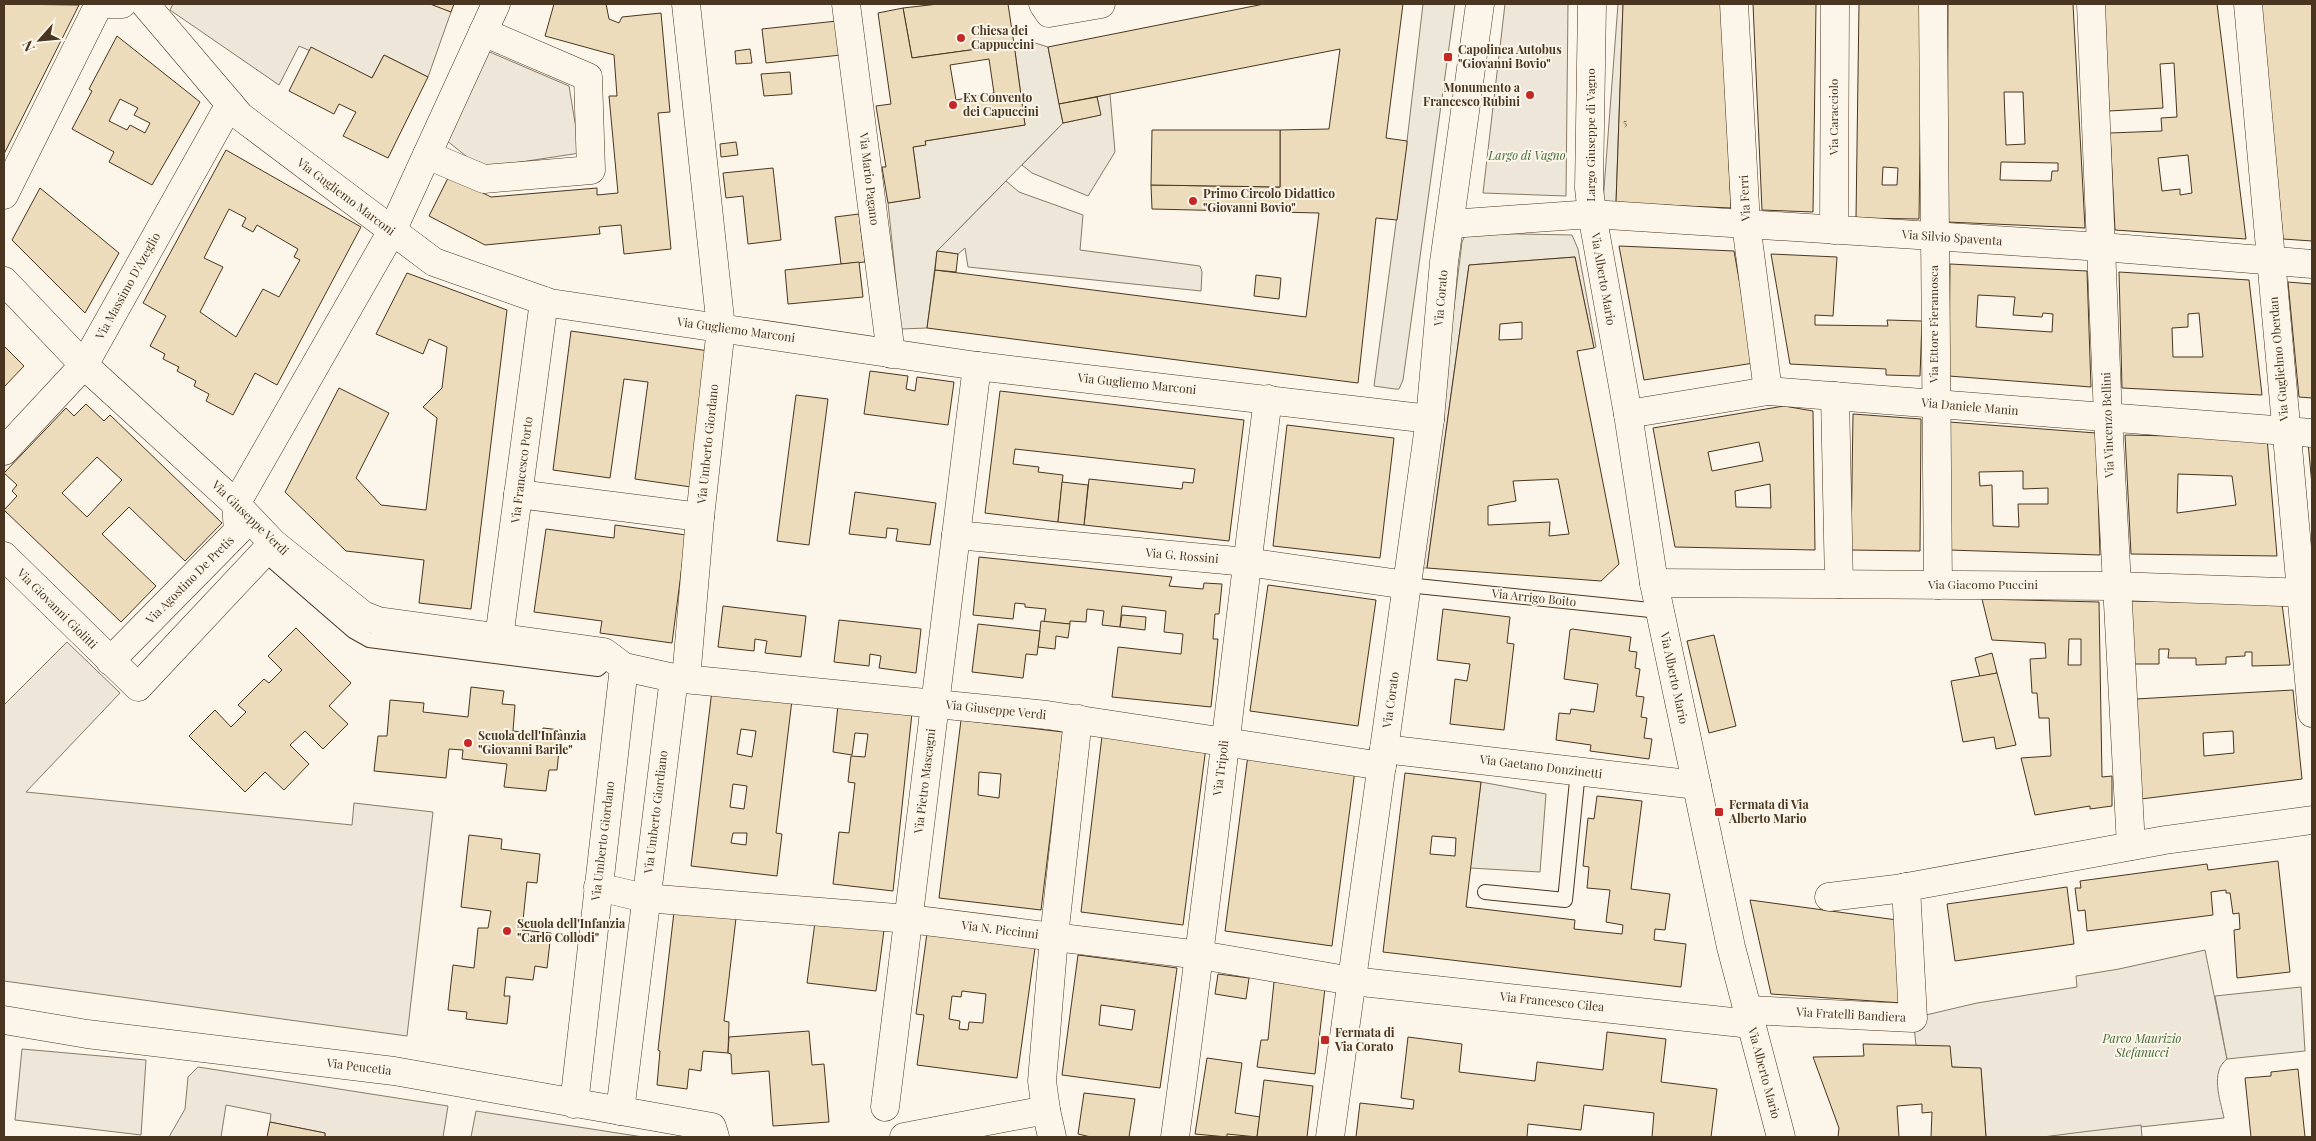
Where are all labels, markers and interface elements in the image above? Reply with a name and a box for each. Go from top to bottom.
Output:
north arrow [15,15,65,65]
place label: Chiesa dei Cappuccini [971,22,1034,52]
marker: Chiesa dei Cappuccini [955,32,967,44]
text: N [17,37,39,55]
place label: Capolinea Autobus "Giovanni Bovio" [1458,41,1562,71]
marker: Capolinea Autobus "Giovanni Bovio" [1442,51,1454,63]
street label: Largo Giuseppe di Vagno [1582,68,1598,202]
street label: Via Caracciolo [1825,78,1841,156]
place label: Monumento a Francesco Rubini [1423,79,1521,109]
place label: Ex Convento dei Capuccini [963,89,1039,119]
marker: Monumento a Francesco Rubini [1524,89,1536,101]
marker: Ex Convento dei Capuccini [947,99,959,111]
house number: 5 [1623,115,1627,129]
street label: Via Mario Pagano [856,131,884,227]
park label: Largo di Vagno [1487,147,1566,163]
street label: Via Gugliemo Marconi [293,153,399,239]
street label: Via Ferri [1735,174,1753,223]
place label: Primo Circolo Didattico "Giovanni Bovio" [1203,185,1335,215]
marker: Primo Circolo Didattico "Giovanni Bovio" [1187,195,1199,207]
street label: Via Silvio Spaventa [1900,225,2003,248]
street label: Via Massimo D'Azeglio [91,229,163,343]
street label: Via Alberto Mario [1588,230,1620,327]
street label: Via Ettore Fieramosca [1925,265,1941,384]
street label: Via Corato [1429,269,1450,328]
street label: Via Guglielmo Oberdan [2265,296,2292,423]
street label: Via Gugliemo Marconi [675,313,797,345]
street label: Via Gugliemo Marconi [1076,369,1198,397]
street label: Via Vincenzo Bellini [2097,371,2117,479]
street label: Via Umberto Giordano [693,383,721,506]
street label: Via Daniele Manin [1920,394,2019,418]
street label: Via Francesco Porto [506,415,536,525]
street label: Via Giuseppe Verdi [208,476,293,558]
street label: Via Agostino De Pretis [141,532,237,628]
street label: Via G. Rossini [1144,544,1220,566]
street label: Via Giovanni Giolitti [13,564,102,652]
street label: Via Giacomo Puccini [1927,576,2038,592]
street label: Via Arrigo Boito [1490,584,1578,609]
street label: Via Alberto Mario [1657,629,1693,726]
street label: Via Corato [1378,670,1402,730]
street label: Via Giuseppe Verdi [944,696,1048,722]
place label: Scuola dell'Infanzia "Giovanni Barile" [478,727,587,757]
street label: Via Pietro Mascagni [910,727,938,835]
marker: Scuola dell'Infanzia "Giovanni Barile" [462,737,474,749]
street label: Via Tripoli [1209,739,1231,798]
street label: Via Umberto Giordiano [639,749,671,875]
street label: Via Gaetano Donzinetti [1478,750,1604,782]
street label: Via Umberto Giordano [587,780,617,903]
place label: Fermata di Via Alberto Mario [1728,796,1809,826]
marker: Fermata di Via Alberto Mario [1713,806,1725,818]
place label: Scuola dell'Infanzia "Carlo Collodi" [517,915,626,945]
street label: Via N. Piccinni [960,916,1040,942]
marker: Scuola dell'Infanzia "Carlo Collodi" [501,925,513,937]
street label: Via Francesco Cilea [1498,987,1605,1014]
street label: Via Fratelli Bandiera [1795,1003,1906,1025]
place label: Fermata di Via Corato [1334,1024,1395,1054]
street label: Via Alberto Mario [1745,1024,1785,1121]
park label: Parco Maurizio Stefanucci [2102,1030,2182,1060]
marker: Fermata di Via Corato [1319,1034,1331,1046]
street label: Via Peucetia [325,1054,392,1078]

